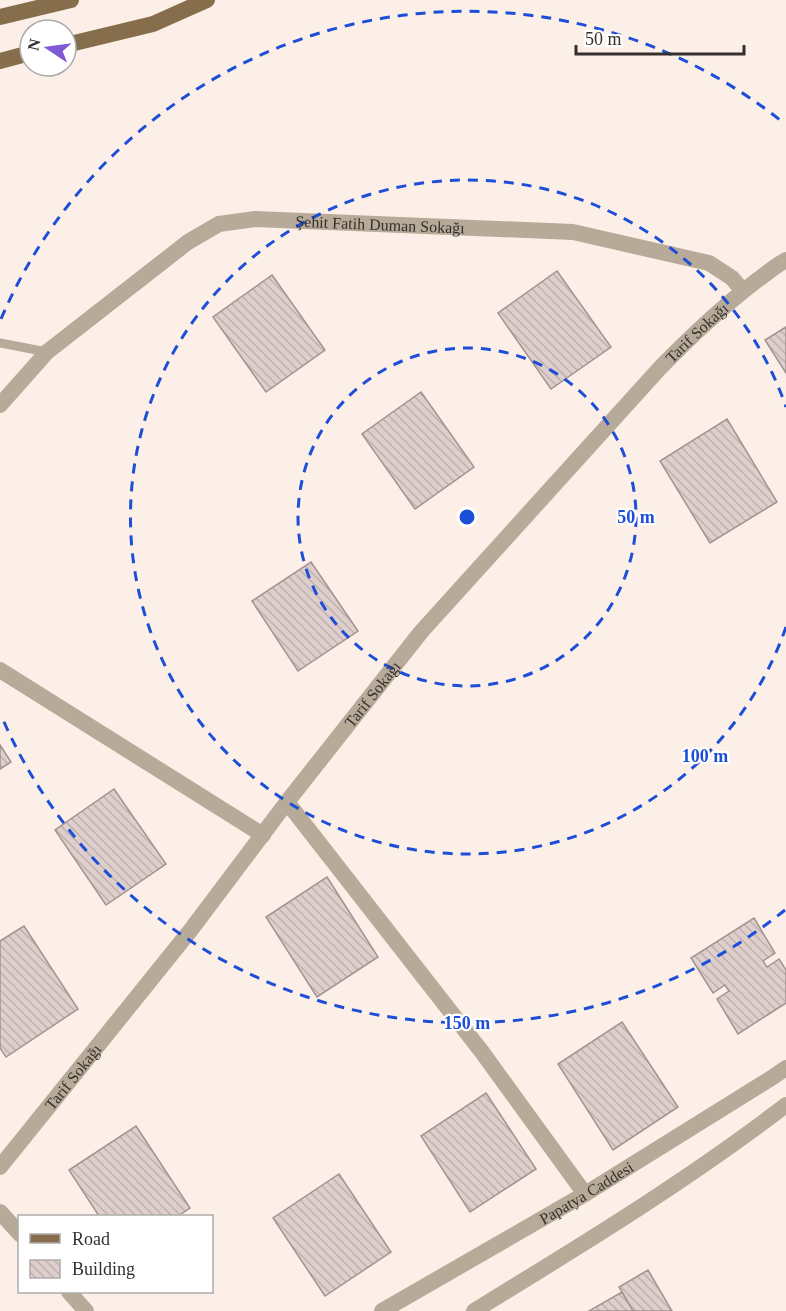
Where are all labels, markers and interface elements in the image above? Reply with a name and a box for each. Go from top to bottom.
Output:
north arrow [18,18,78,78]
scale bar [576,18,744,56]
text: 50 m [585,29,622,49]
text: N [24,37,44,52]
street label: Şehit Fatih Duman Sokağı [295,212,466,237]
street label: Tarif Sokağı [662,299,732,366]
centre of rings [457,507,477,527]
text: 50 m [617,507,655,527]
street label: Tarif Sokağı [341,657,404,730]
text: 100 m [682,746,728,766]
text: 150 m [444,1013,490,1033]
street label: Tarif Sokağı [41,1040,105,1113]
street label: Papatya Caddesi [536,1158,637,1227]
legend [18,1215,213,1293]
text: Road [72,1229,110,1249]
text: Building [72,1259,135,1279]

